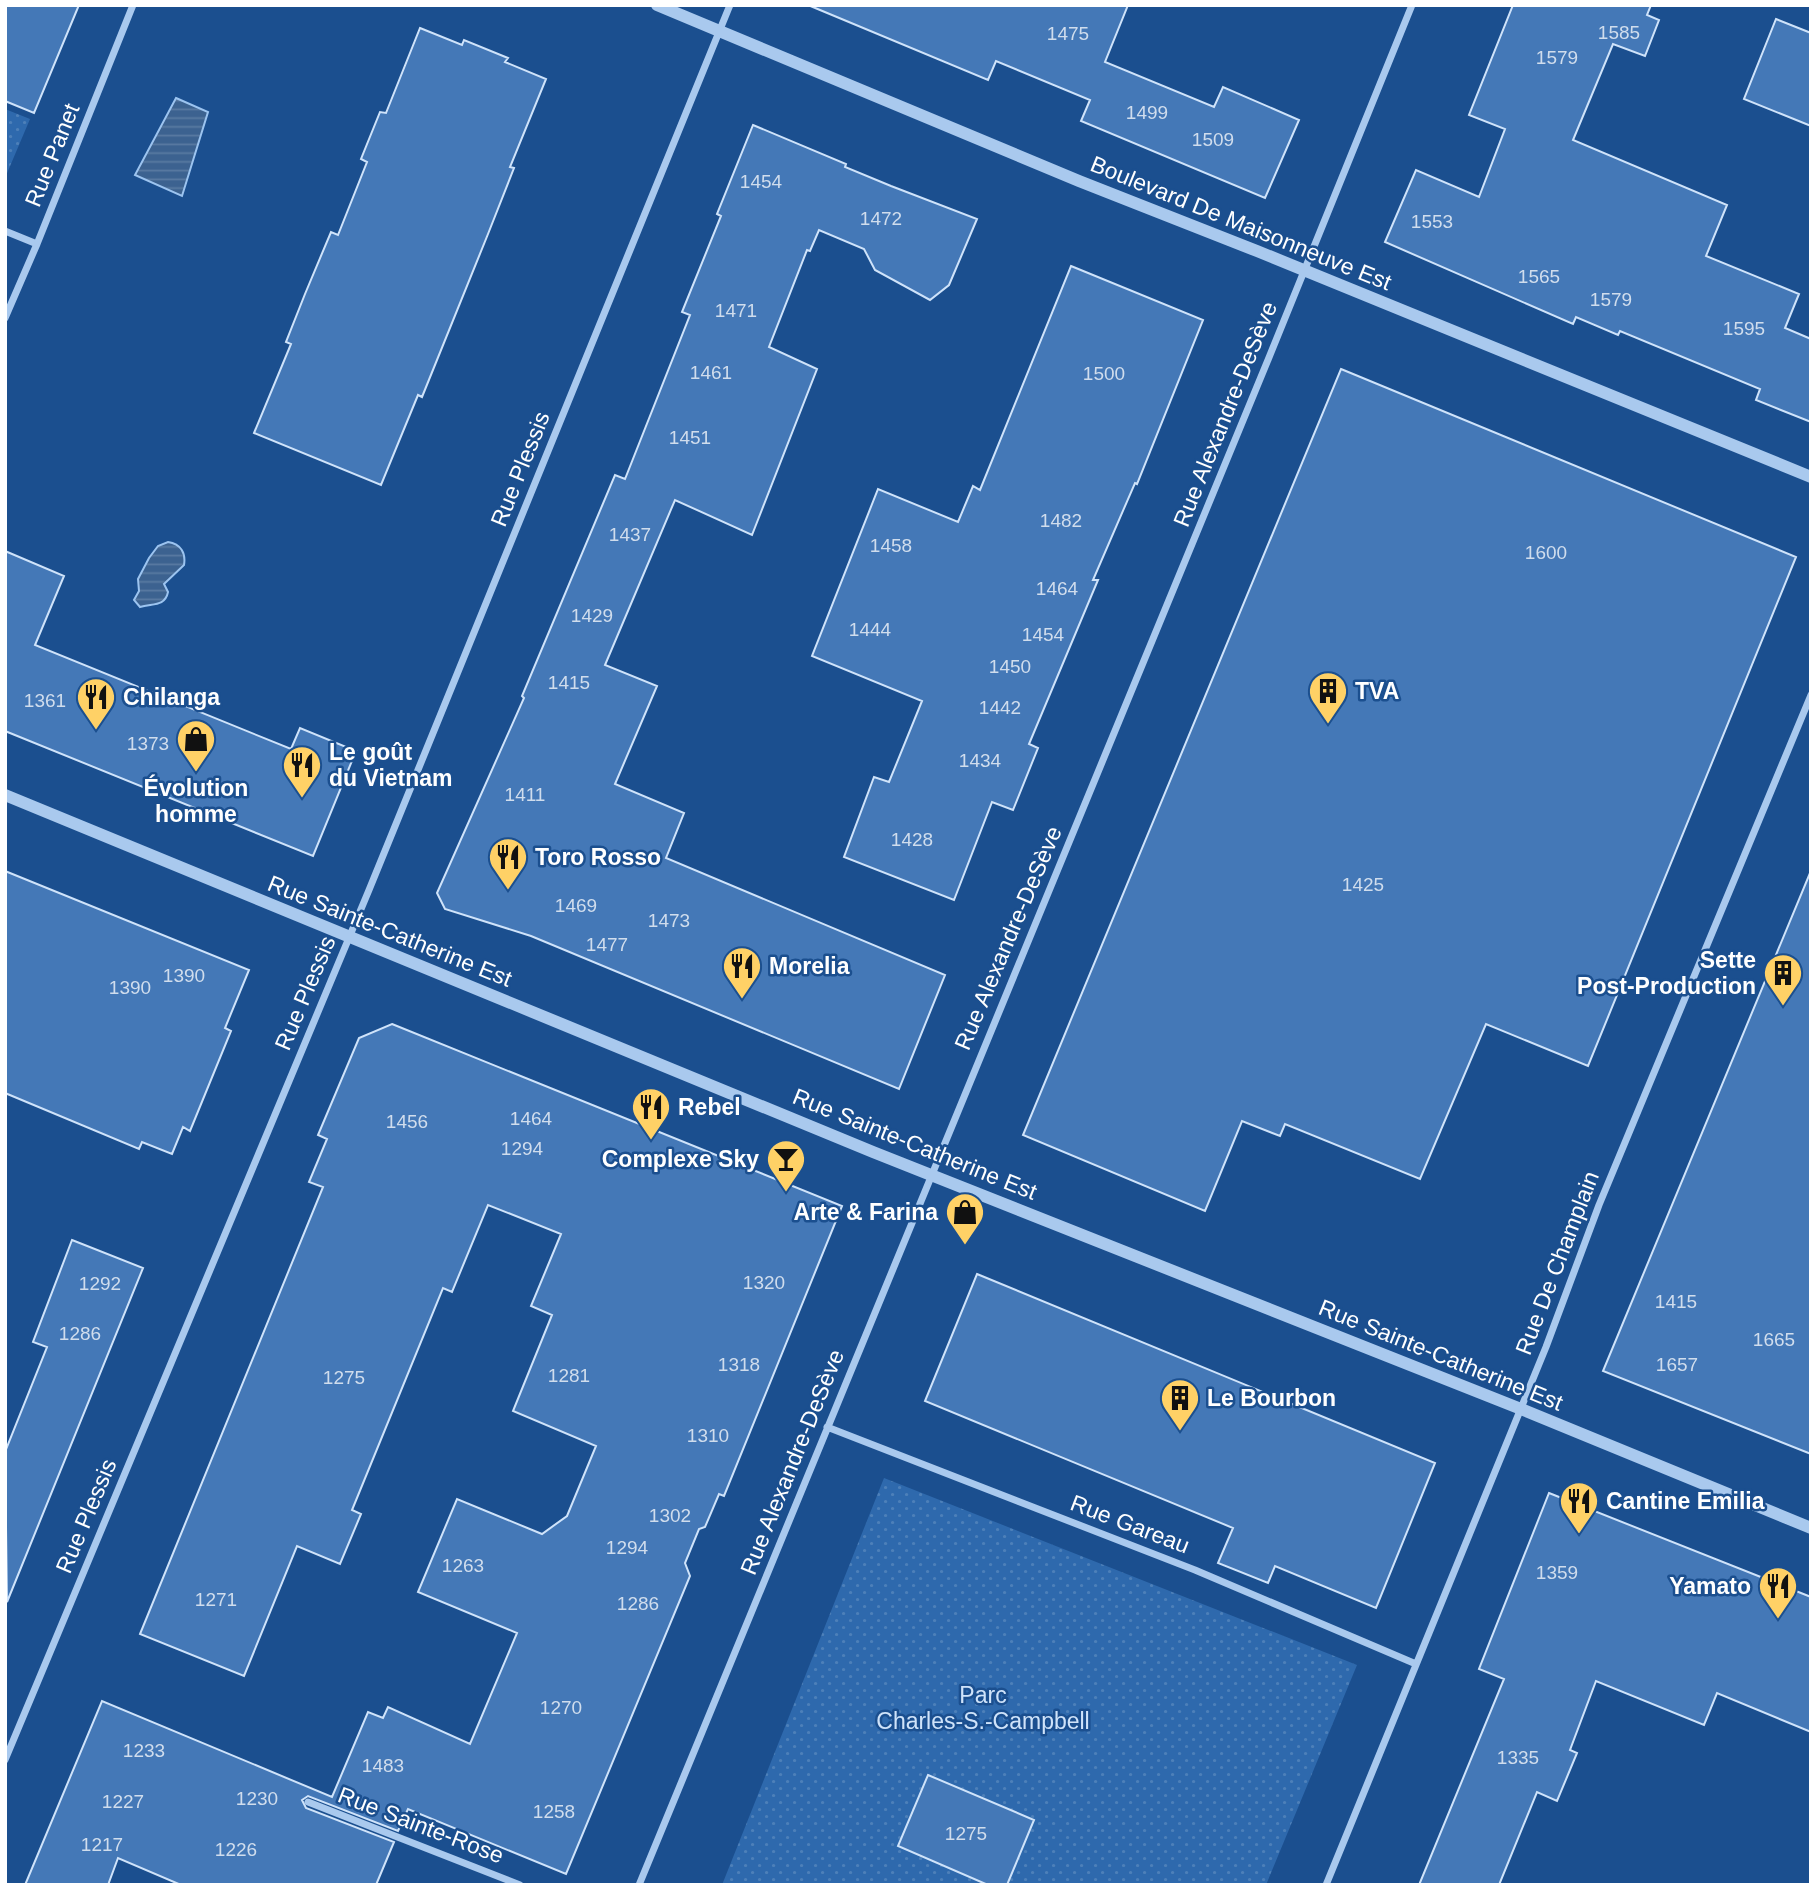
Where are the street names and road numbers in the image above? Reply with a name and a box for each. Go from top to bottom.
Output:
street label: Rue Panet [20,99,85,210]
street label: Boulevard De Maisonneuve Est [1087,151,1396,296]
street label: Rue Alexandre-DeSève [1168,298,1282,530]
street label: Rue Plessis [485,408,555,530]
street label: Rue Alexandre-DeSève [949,822,1067,1054]
street label: Rue Sainte-Catherine Est [264,870,516,992]
street label: Rue Plessis [269,932,341,1054]
street label: Rue Sainte-Catherine Est [789,1083,1041,1205]
street label: Rue De Champlain [1510,1168,1604,1358]
street label: Rue Sainte-Catherine Est [1315,1294,1567,1416]
street label: Rue Alexandre-DeSève [735,1346,849,1578]
street label: Rue Plessis [50,1455,122,1577]
street label: Rue Gareau [1067,1489,1193,1559]
street label: Rue Sainte-Rose [335,1781,507,1869]

